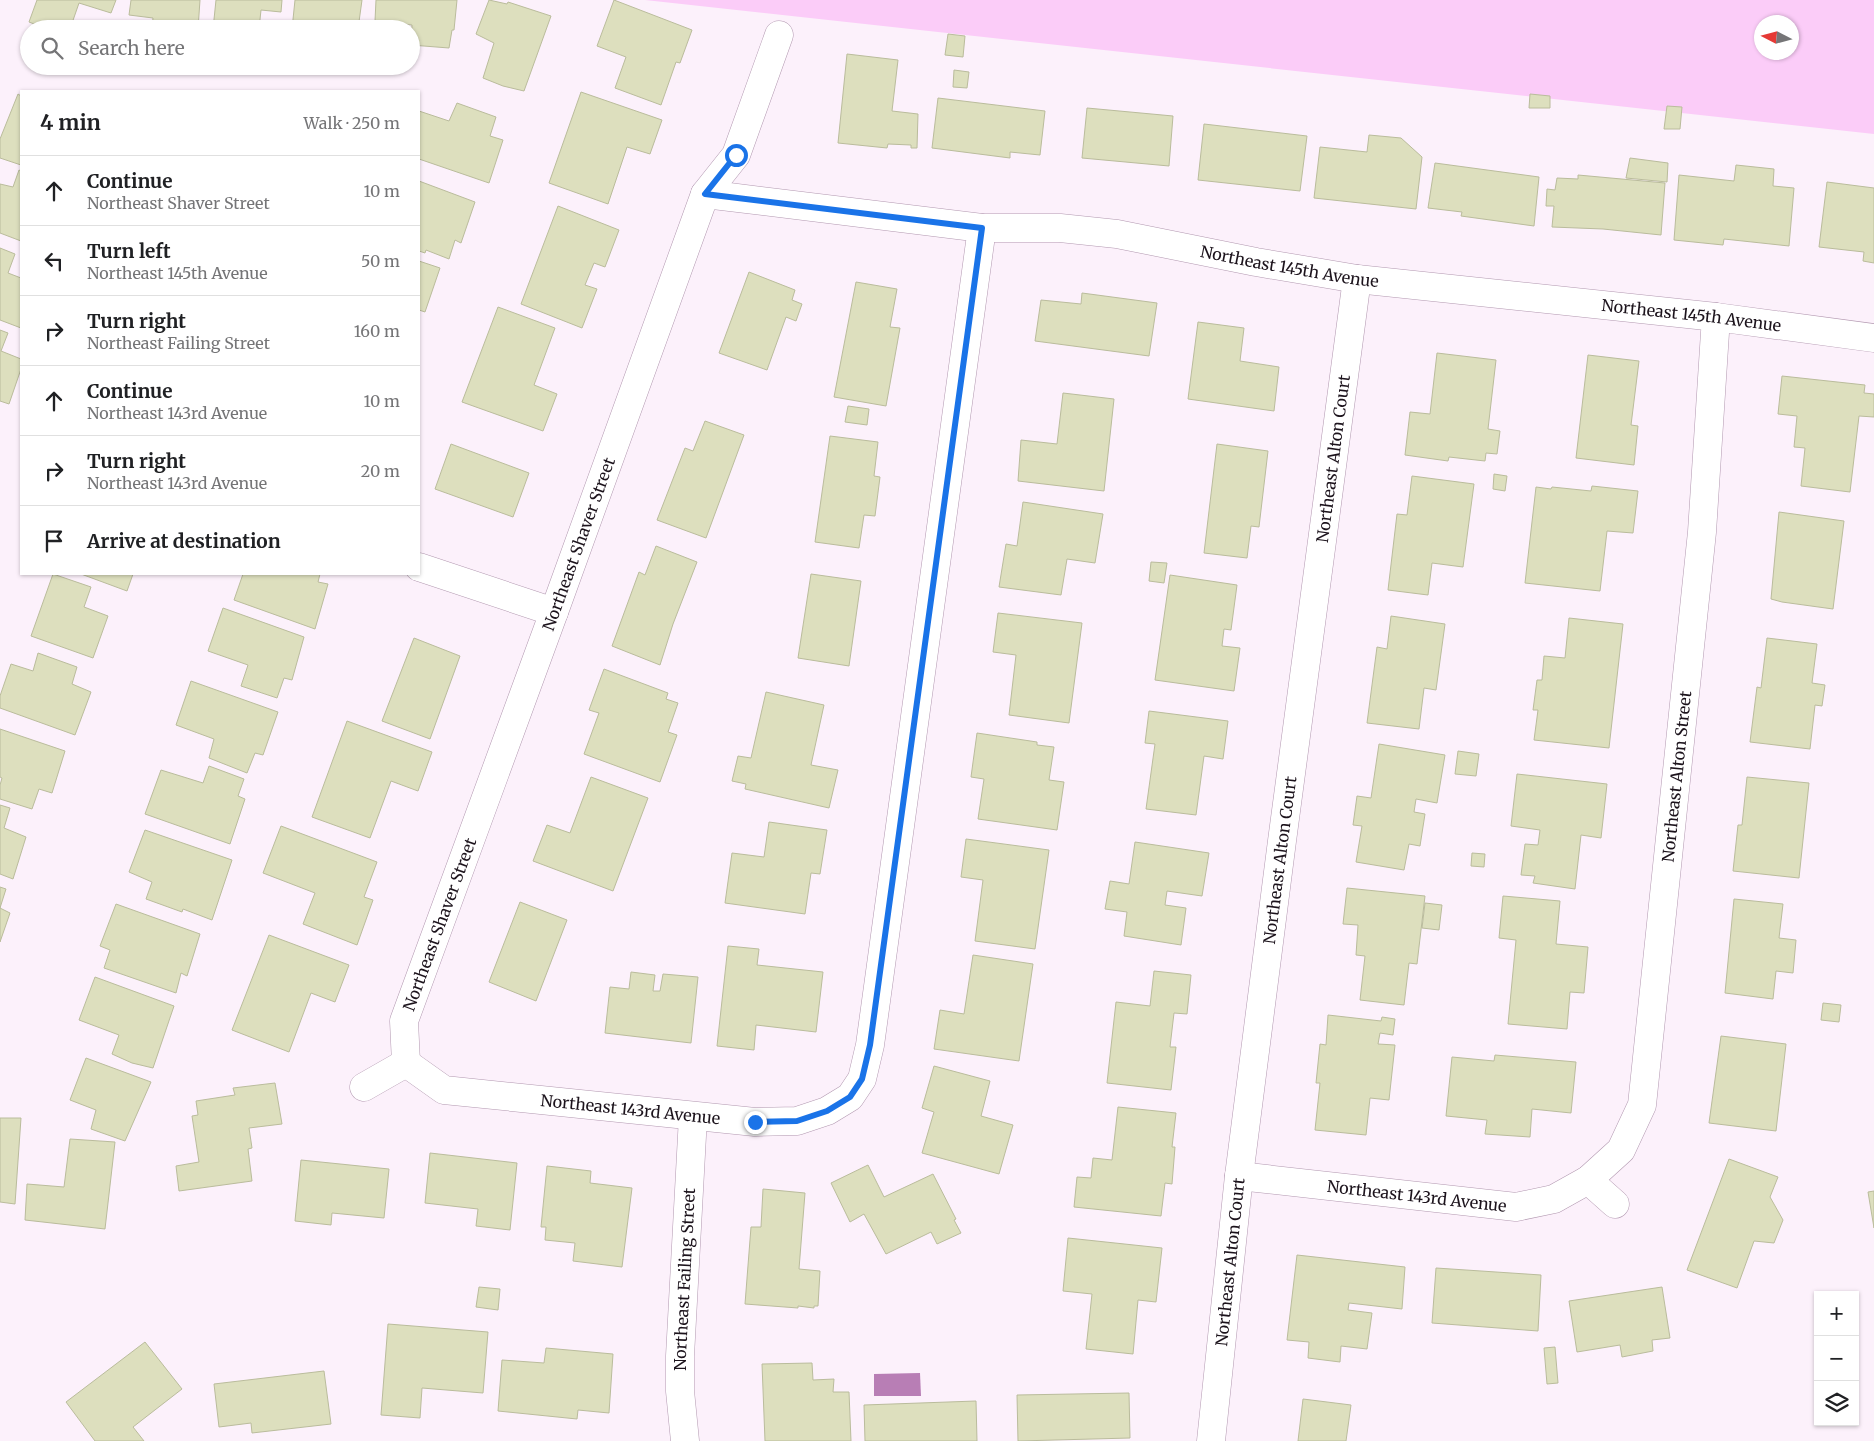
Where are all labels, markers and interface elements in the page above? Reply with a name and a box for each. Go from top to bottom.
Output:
north arrow [1754,15,1799,60]
search box [20,20,420,75]
icon: search [38,34,66,62]
text: Search here [78,36,185,60]
text: 4 min [40,109,101,136]
text: Walk · 250 m [304,113,400,133]
route start [725,144,748,167]
text: Continue [87,169,173,193]
icon: ahead [40,177,68,205]
text: 10 m [363,181,400,201]
text: Northeast Shaver Street [87,193,270,213]
text: Turn left [87,239,171,263]
street label: Northeast 145th Avenue [1199,241,1380,291]
icon: left [40,247,68,275]
text: 50 m [361,251,400,271]
text: Northeast 145th Avenue [87,263,268,283]
street label: Northeast 145th Avenue [1601,295,1782,336]
text: Turn right [87,309,186,333]
icon: right [40,317,68,345]
text: 160 m [354,321,400,341]
text: Northeast Failing Street [87,333,270,353]
street label: Northeast Alton Court [1312,373,1354,544]
text: Continue [87,379,173,403]
icon: ahead [40,387,68,415]
text: 10 m [363,391,400,411]
text: Northeast 143rd Avenue [87,403,267,423]
text: Turn right [87,449,186,473]
street label: Northeast Shaver Street [538,454,619,633]
icon: right [40,457,68,485]
text: 20 m [361,461,400,481]
text: Northeast 143rd Avenue [87,473,267,493]
icon: arrive [40,527,68,555]
text: Arrive at destination [87,529,281,553]
street label: Northeast Alton Street [1657,689,1695,863]
street label: Northeast Alton Court [1259,774,1301,945]
street label: Northeast Shaver Street [399,834,481,1014]
street label: Northeast 143rd Avenue [540,1090,721,1128]
route end [744,1111,767,1134]
street label: Northeast Alton Court [1211,1176,1249,1347]
street label: Northeast 143rd Avenue [1326,1176,1508,1216]
street label: Northeast Failing Street [670,1187,699,1371]
map controls [1814,1291,1859,1426]
button: + [1814,1291,1859,1336]
button: − [1814,1336,1859,1381]
button: layers [1814,1381,1859,1426]

